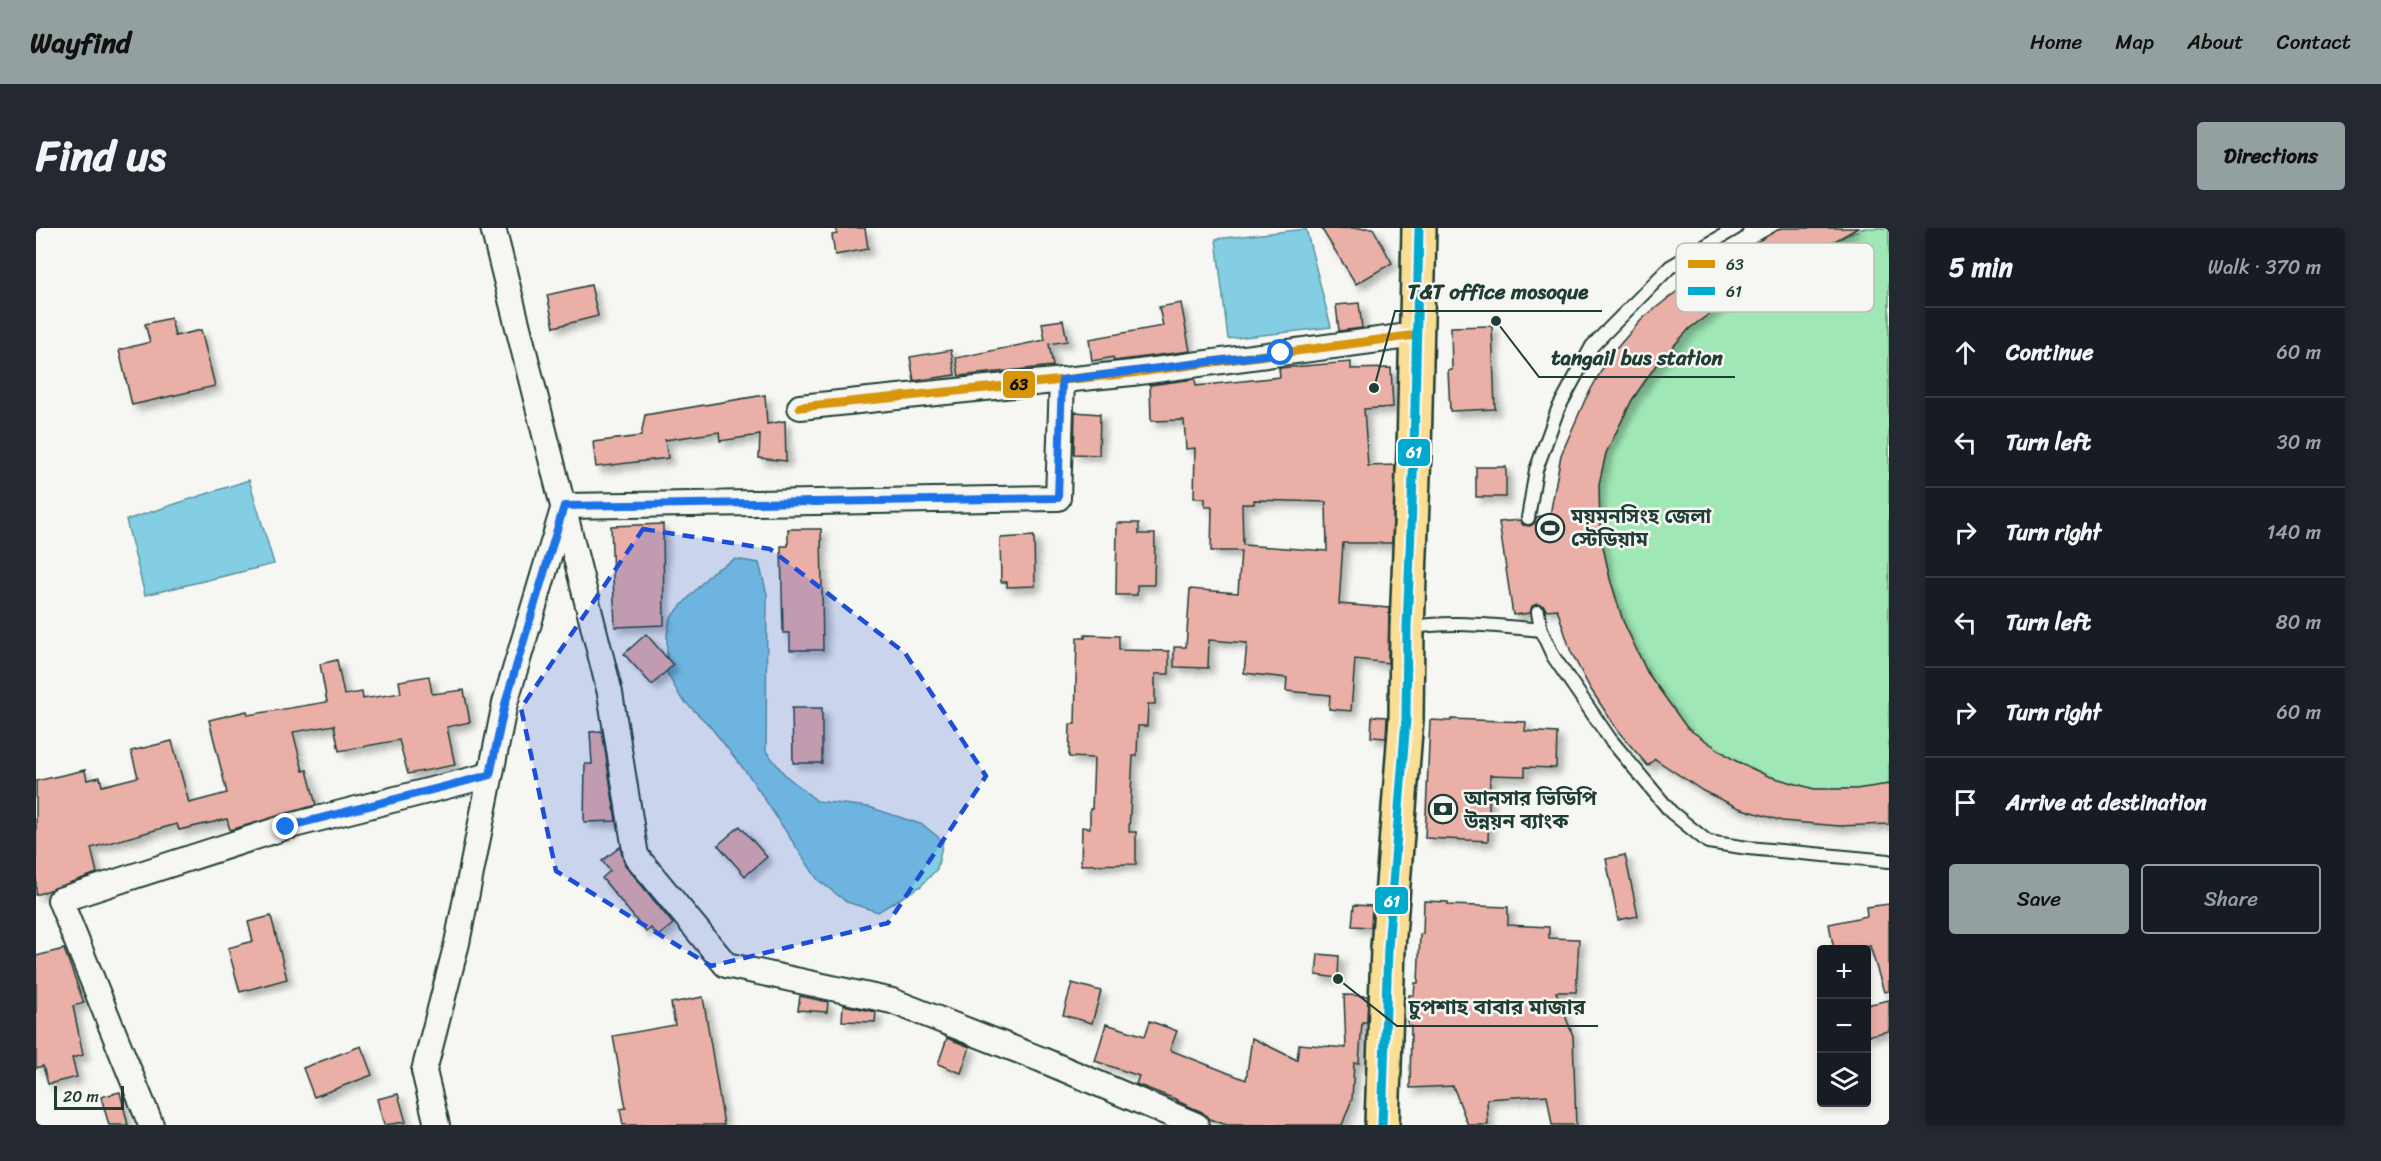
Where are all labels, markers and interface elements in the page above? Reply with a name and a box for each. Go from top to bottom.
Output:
text: Wayfind [30,18,131,67]
text: Home [2030,23,2082,61]
text: Map [2115,23,2154,61]
text: About [2187,23,2244,61]
text: Contact [2277,23,2351,61]
text: Find us [36,119,166,193]
button: Directions [2197,122,2345,190]
legend [1676,243,1874,312]
text: 5 min [1949,244,2013,290]
text: 63 [1726,250,1744,279]
text: Walk · 370 m [2208,250,2321,285]
callout: T&T office mosoque [1395,272,1602,311]
text: T&T office mosoque [1408,273,1589,311]
text: 61 [1726,277,1742,306]
text: Continue [2006,333,2094,372]
text: 60 m [2276,335,2321,370]
icon: ahead [1949,336,1982,369]
callout: tangail bus station [1539,338,1735,377]
route start [1267,339,1293,365]
text: tangail bus station [1551,339,1723,377]
line badge: 63 [1002,370,1036,399]
text: 63 [1009,370,1028,399]
text: Turn left [2006,423,2091,462]
text: 30 m [2277,425,2321,460]
icon: left [1949,426,1982,459]
line badge: 61 [1397,438,1431,467]
text: 61 [1405,438,1422,467]
place label: ময়মনসিংহ জেলা স্টেডিয়াম [1570,499,1712,557]
sports icon: ময়মনসিংহ জেলা স্টেডিয়াম [1534,512,1566,544]
text: Turn right [2006,513,2101,552]
text: 140 m [2267,515,2321,550]
icon: right [1949,516,1982,549]
text: Turn left [2006,603,2091,642]
text: 80 m [2276,605,2321,640]
icon: left [1949,606,1982,639]
text: Turn right [2006,693,2101,732]
text: 60 m [2276,695,2321,730]
icon: right [1949,696,1982,729]
place label: আনসার ভিডিপি উন্নয়ন ব্যাংক [1463,781,1597,839]
text: Arrive at destination [2006,783,2207,822]
icon: arrive [1949,786,1982,819]
bank icon: আনসার ভিডিপি উন্নয়ন ব্যাংক [1427,793,1459,825]
route end [272,813,298,839]
button: Save [1949,864,2129,934]
button: Share [2141,864,2321,934]
line badge: 61 [1374,886,1409,915]
text: 61 [1383,887,1400,916]
map controls [1817,945,1871,1107]
button: + [1817,945,1871,999]
callout: চুপশাহ বাবার মাজার [1397,987,1598,1026]
text: চুপশাহ বাবার মাজার [1408,988,1586,1026]
button: − [1817,999,1871,1053]
button: layers [1817,1053,1871,1107]
text: 20 m [63,1082,99,1111]
scale bar [54,1083,124,1110]

